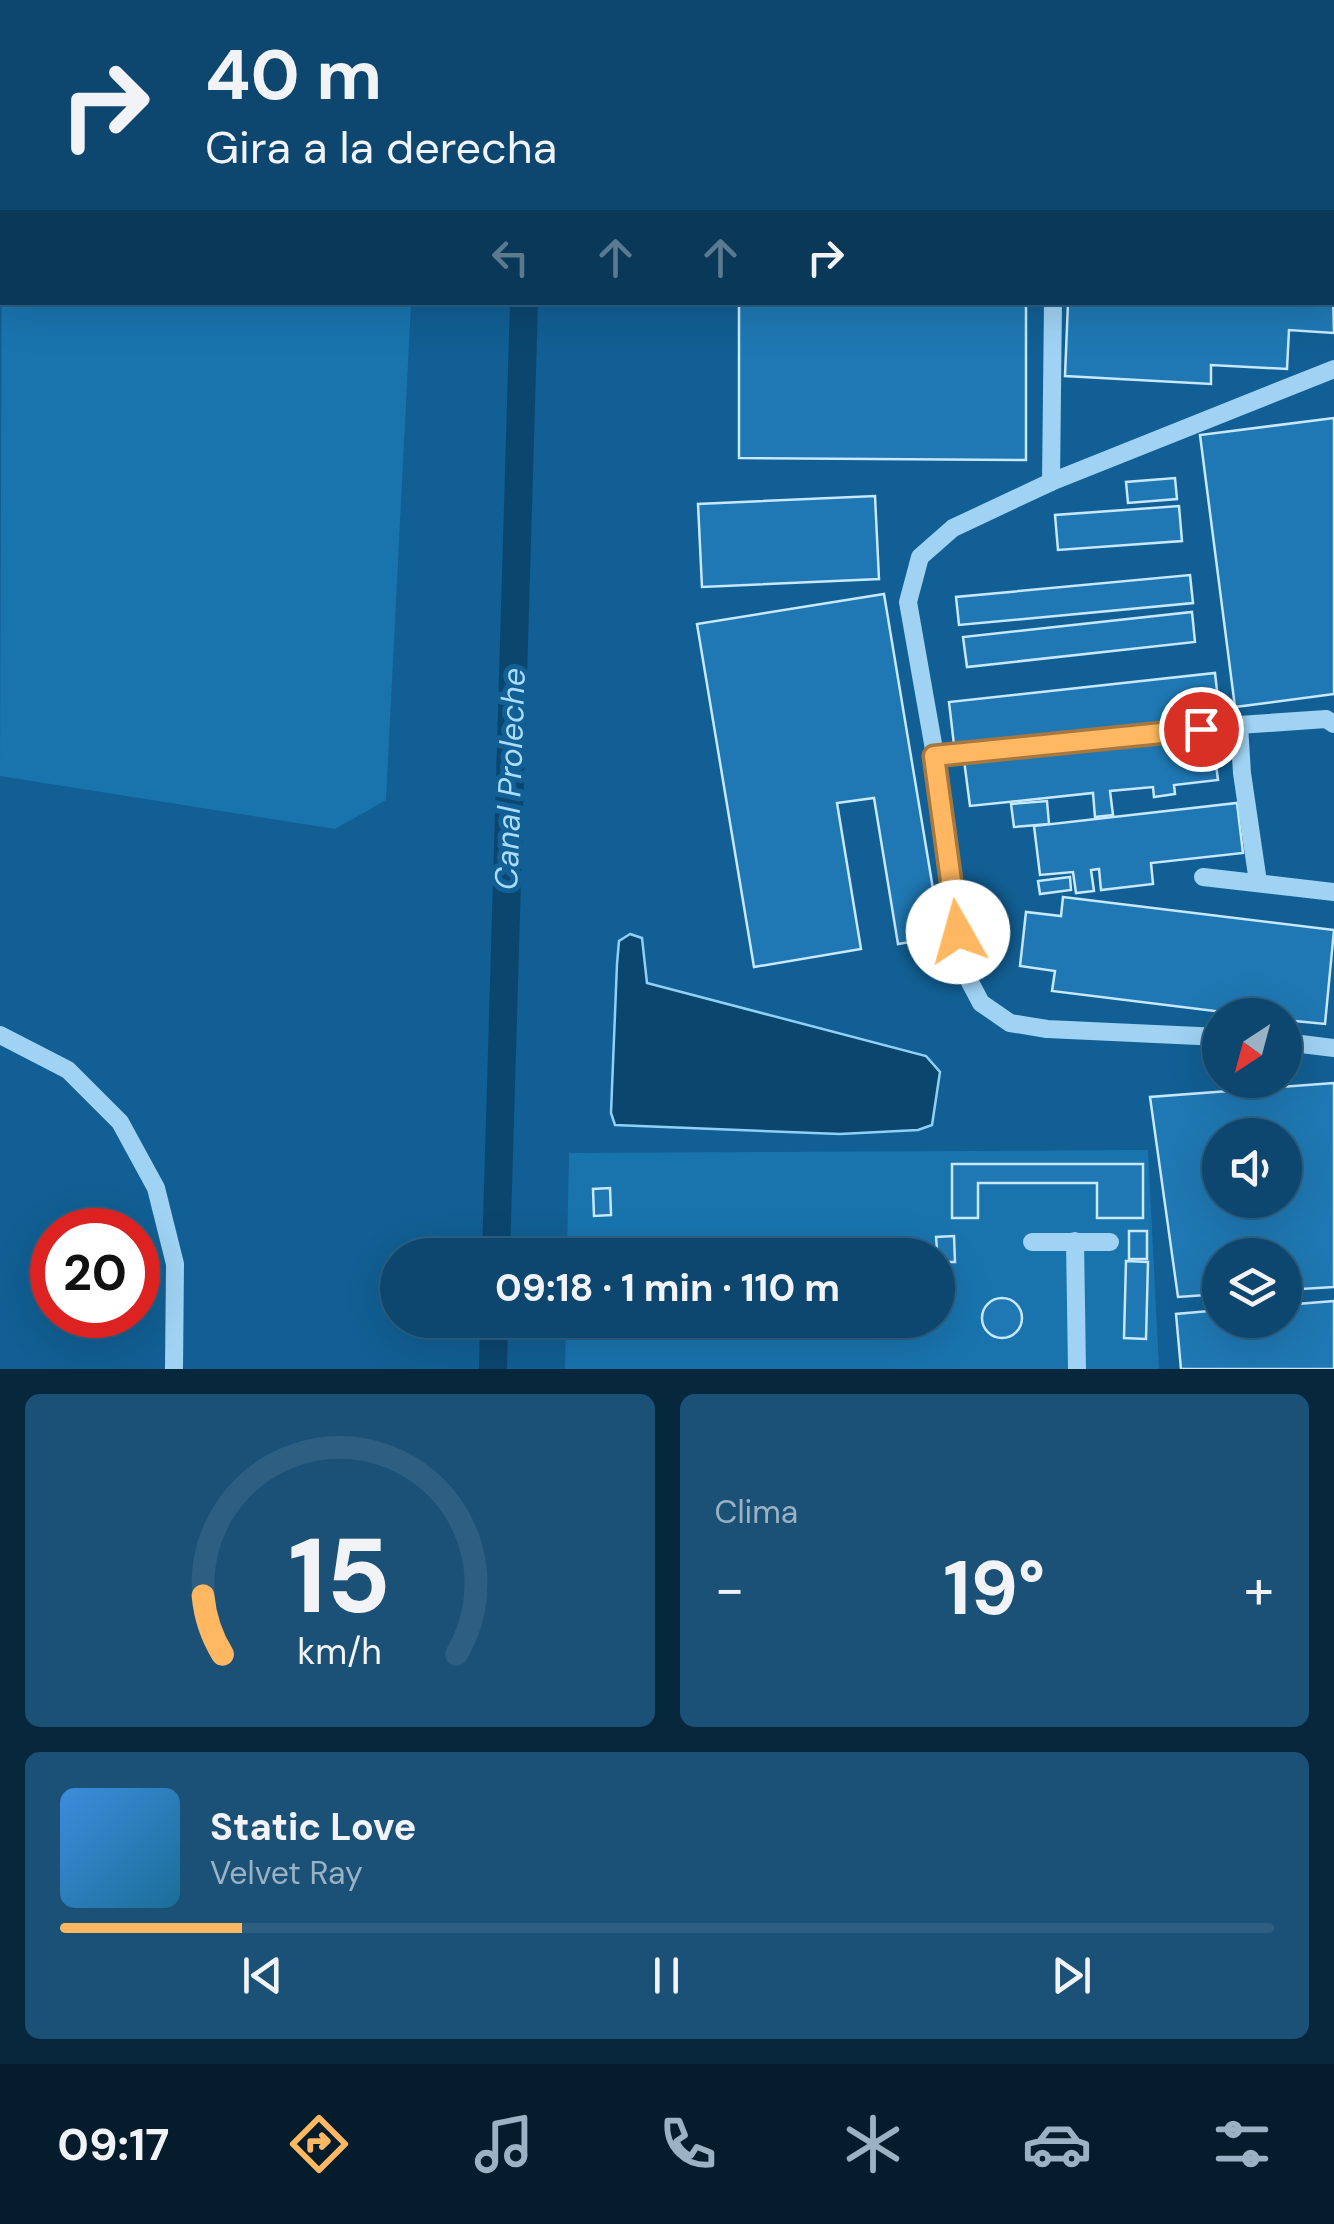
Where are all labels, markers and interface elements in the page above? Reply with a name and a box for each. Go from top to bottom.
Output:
text: 40 m [205,30,382,121]
icon: right [40,40,170,170]
text: Gira a la derecha [205,118,557,177]
icon: left [483,230,538,285]
icon: ahead [588,230,643,285]
icon: ahead [693,230,748,285]
icon: right [798,230,853,285]
water label: Canal Proleche [485,667,535,891]
pin [1159,687,1244,772]
icon: arrive [1174,702,1229,757]
position arrow [906,880,1010,984]
north arrow [1202,998,1302,1098]
map controls [1202,998,1302,1338]
button: sound [1202,1118,1302,1218]
speed limit sign: 20 [30,1208,160,1338]
button: layers [1202,1238,1302,1338]
text: 09:18 · 1 min · 110 m [495,1263,840,1313]
text: Clima [715,1491,798,1533]
text: 15 [288,1509,391,1644]
text: 19° [943,1540,1045,1637]
text: − [715,1553,745,1625]
text: + [1244,1553,1274,1625]
text: km/h [298,1629,382,1675]
text: Static Love [210,1802,416,1852]
text: Velvet Ray [210,1852,363,1894]
icon: previous [235,1948,290,2003]
icon: pause [639,1948,694,2003]
icon: next [1044,1948,1099,2003]
icon: directions [284,2109,354,2179]
icon: music [469,2109,539,2179]
icon: phone [653,2109,723,2179]
icon: climate [838,2109,908,2179]
icon: car [1022,2109,1092,2179]
icon: filters [1207,2109,1277,2179]
text: 09:17 [57,2115,170,2174]

